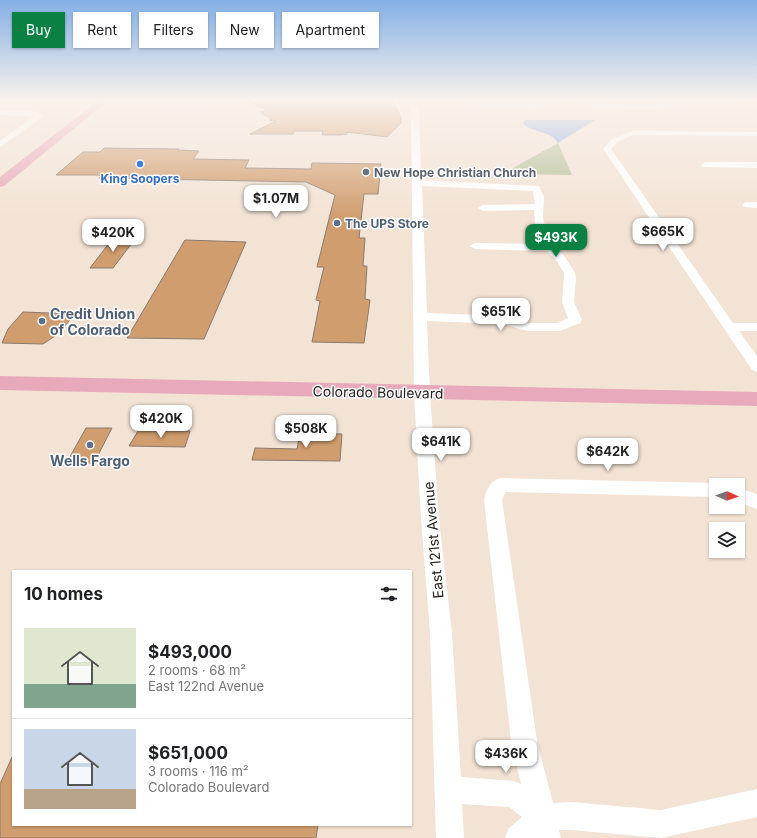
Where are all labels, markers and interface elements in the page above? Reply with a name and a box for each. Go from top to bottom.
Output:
chip: Buy [12,12,65,48]
chip: Rent [73,12,131,48]
chip: Filters [139,12,208,48]
chip: New [216,12,274,48]
chip: Apartment [282,12,379,48]
marker: King Soopers [135,159,145,169]
place label: New Hope Christian Church [374,165,536,180]
marker: New Hope Christian Church [361,167,371,177]
place label: King Soopers [101,171,180,186]
pin: $1.07M [243,185,309,219]
text: $1.07M [253,190,299,206]
place label: The UPS Store [345,216,429,231]
marker: The UPS Store [332,218,342,228]
pin: $665K [635,218,691,252]
pin: $420K [85,219,141,253]
text: $665K [641,223,685,239]
text: $420K [91,224,135,240]
pin: $493K [528,224,584,258]
text: $493K [534,229,578,245]
pin: $651K [473,298,529,332]
text: $651K [481,303,521,319]
place label: Credit Union of Colorado [50,305,135,338]
marker: Credit Union of Colorado [37,316,47,326]
street label: Colorado Boulevard [312,382,444,402]
pin: $420K [133,405,189,439]
text: $420K [139,410,183,426]
pin: $508K [278,415,334,449]
text: $508K [284,420,328,436]
pin: $641K [413,428,469,462]
text: $641K [421,433,461,449]
pin: $642K [580,438,636,472]
marker: Wells Fargo [85,440,95,450]
text: $642K [586,443,630,459]
place label: Wells Fargo [50,452,130,469]
north arrow [709,478,745,514]
map controls [709,478,745,558]
street label: East 121st Avenue [419,481,447,599]
button: layers [709,522,745,558]
icon: filters [378,583,400,605]
text: 10 homes [24,584,103,604]
text: $493,000 [148,642,232,662]
icon: home [56,644,104,692]
text: 2 rooms · 68 m² [148,662,246,678]
text: East 122nd Avenue [148,678,264,694]
pin: $436K [478,740,534,774]
text: $651,000 [148,743,228,763]
icon: home [56,745,104,793]
text: $436K [484,745,528,761]
text: 3 rooms · 116 m² [148,763,249,779]
text: Colorado Boulevard [148,779,269,795]

